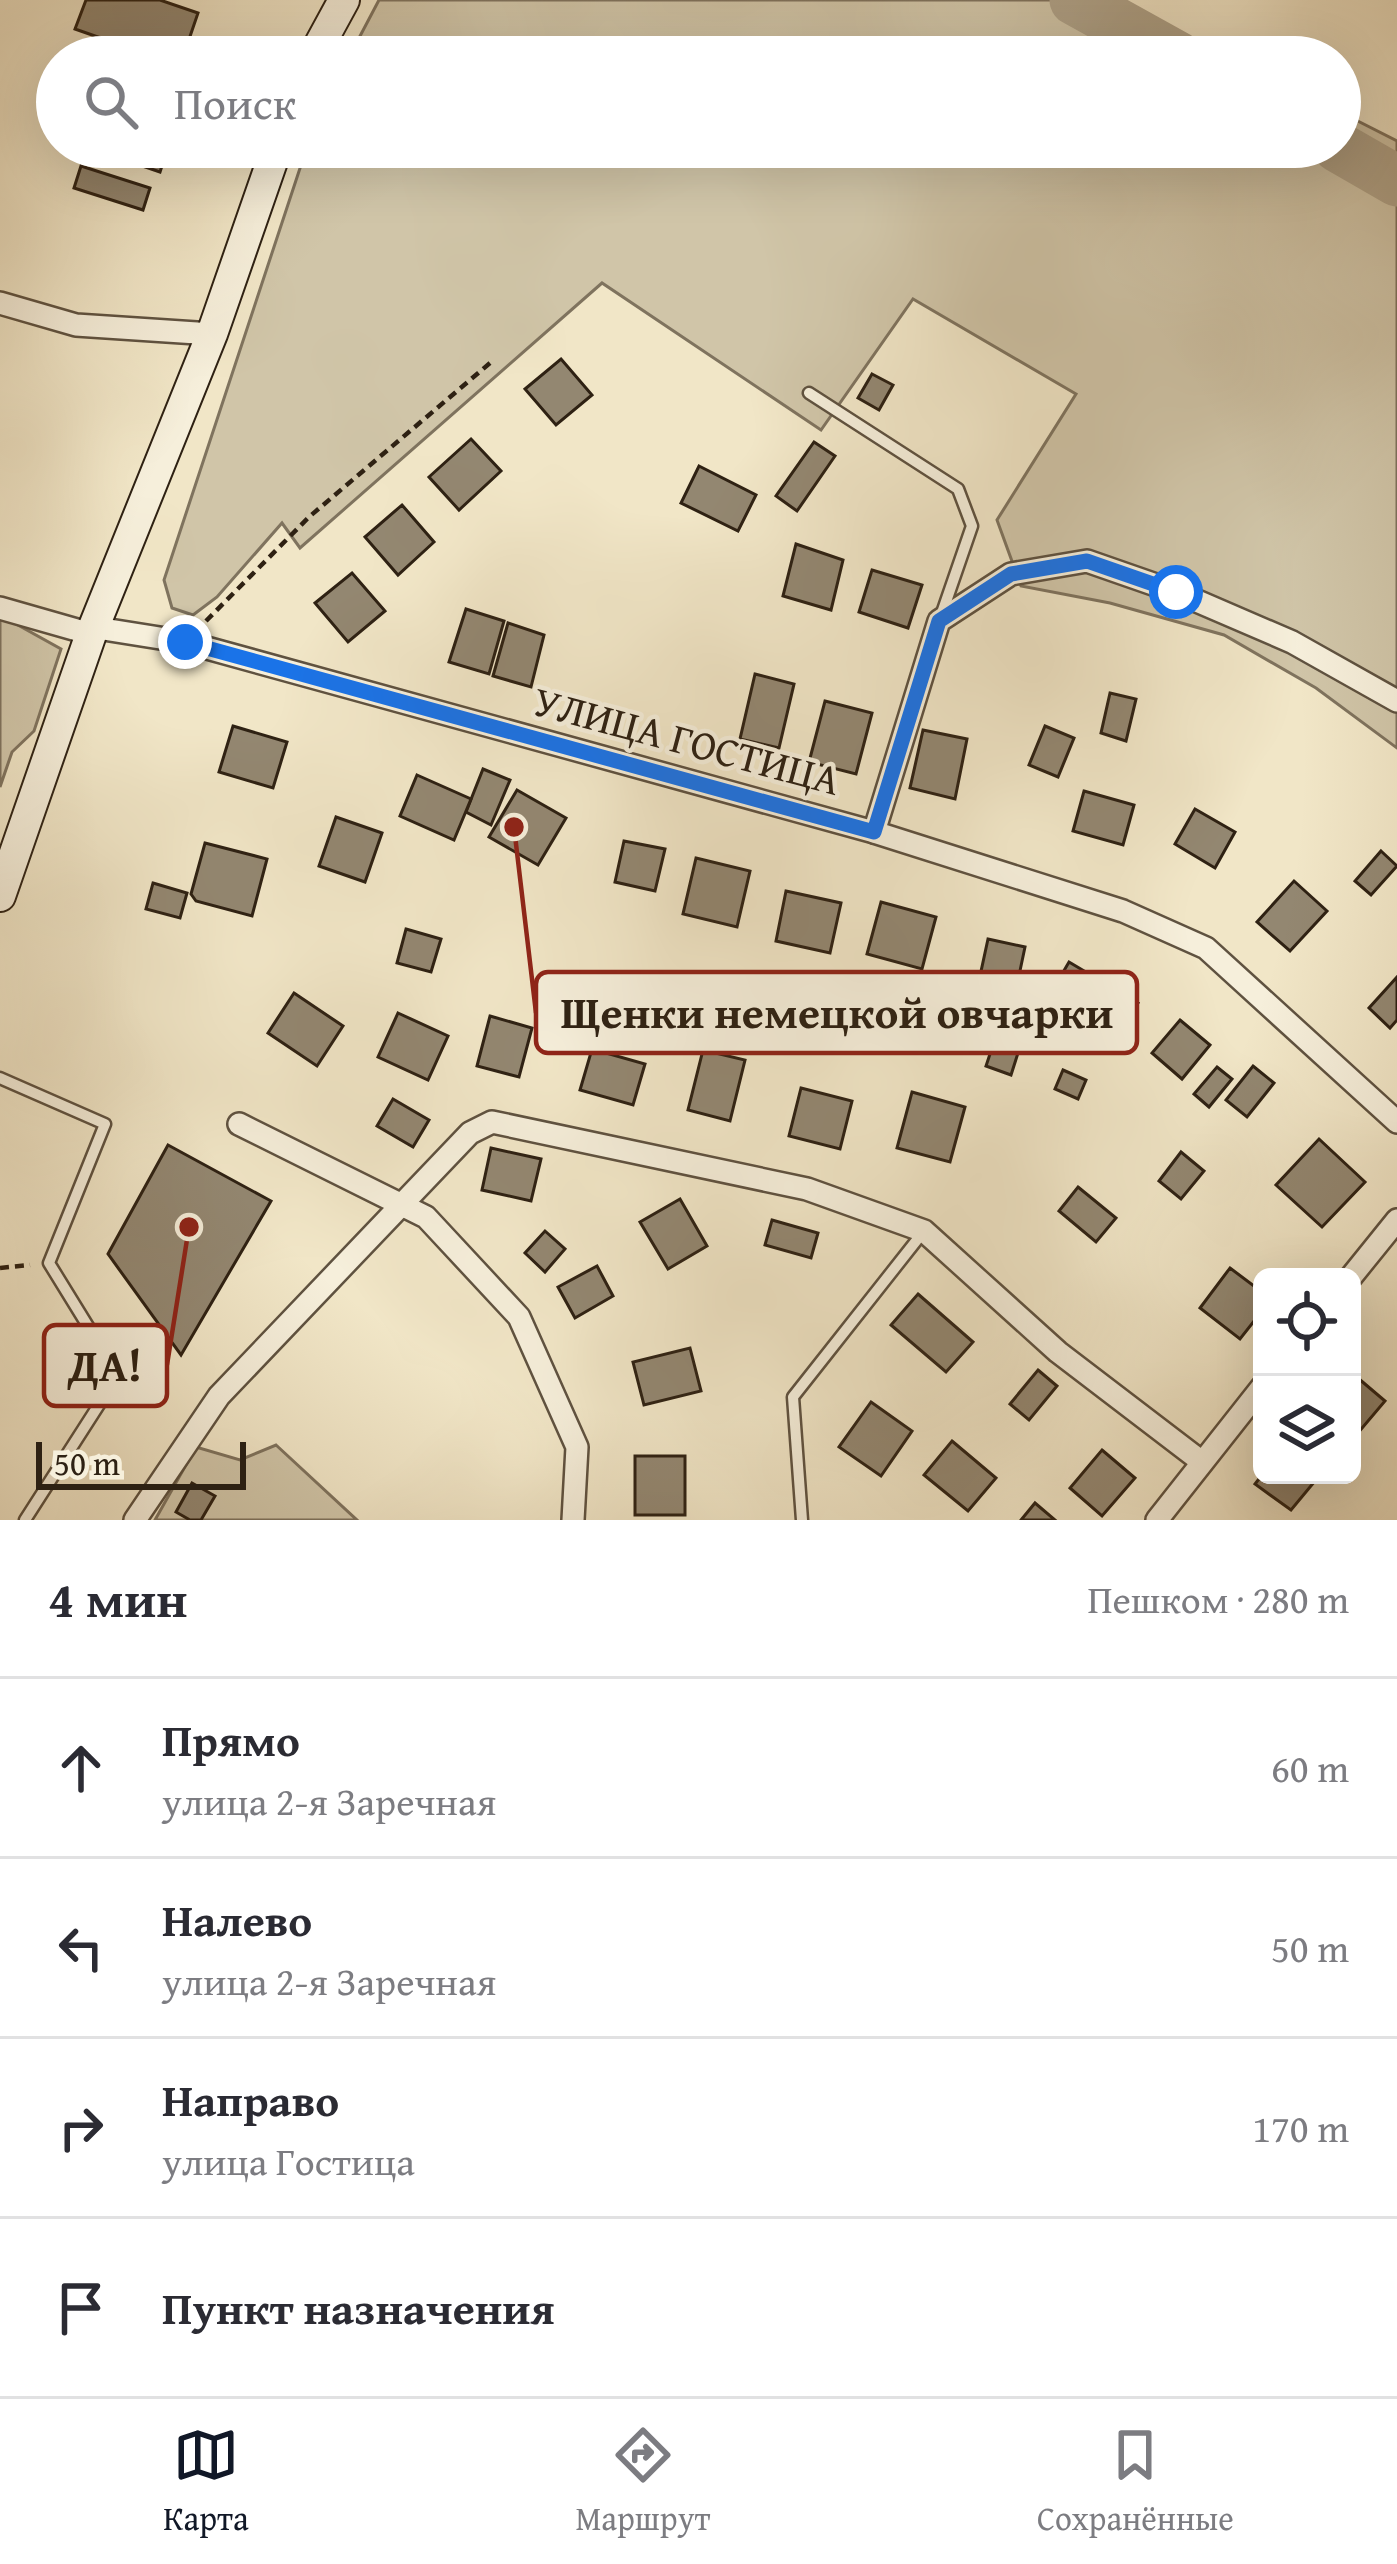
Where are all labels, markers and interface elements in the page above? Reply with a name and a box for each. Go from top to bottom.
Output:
search box [36,36,1361,168]
icon: search [78,69,144,135]
text: Поиск [174,70,296,135]
route start [1149,565,1203,619]
route end [158,615,212,669]
street label: УЛИЦА ГОСТИЦА [527,669,848,810]
callout: Щенки немецкой овчарки [536,972,1137,1053]
text: Щенки немецкой овчарки [561,979,1113,1044]
map controls [1253,1268,1361,1484]
button: locate [1253,1268,1361,1376]
callout: ДА! [44,1325,167,1406]
text: ДА! [67,1332,142,1397]
button: layers [1253,1376,1361,1484]
scale bar [36,1436,246,1489]
text: 50 m [54,1439,120,1487]
text: 4 мин [48,1561,187,1636]
text: Пешком · 280 m [1087,1570,1349,1627]
text: Прямо [162,1707,300,1772]
icon: ahead [48,1735,114,1801]
text: 60 m [1271,1739,1349,1796]
text: улица 2-я Заречная [162,1772,496,1829]
text: Налево [162,1887,312,1952]
icon: left [48,1915,114,1981]
text: 50 m [1271,1919,1349,1976]
text: улица 2-я Заречная [162,1952,496,2009]
text: Направо [162,2067,339,2132]
icon: right [48,2095,114,2161]
text: 170 m [1252,2099,1349,2156]
text: улица Гостица [162,2132,415,2189]
icon: arrive [48,2275,114,2341]
text: Пункт назначения [162,2275,555,2340]
tab: Карта [163,2422,249,2542]
tab: Маршрут [575,2422,710,2542]
tab: Сохранённые [1037,2422,1234,2542]

